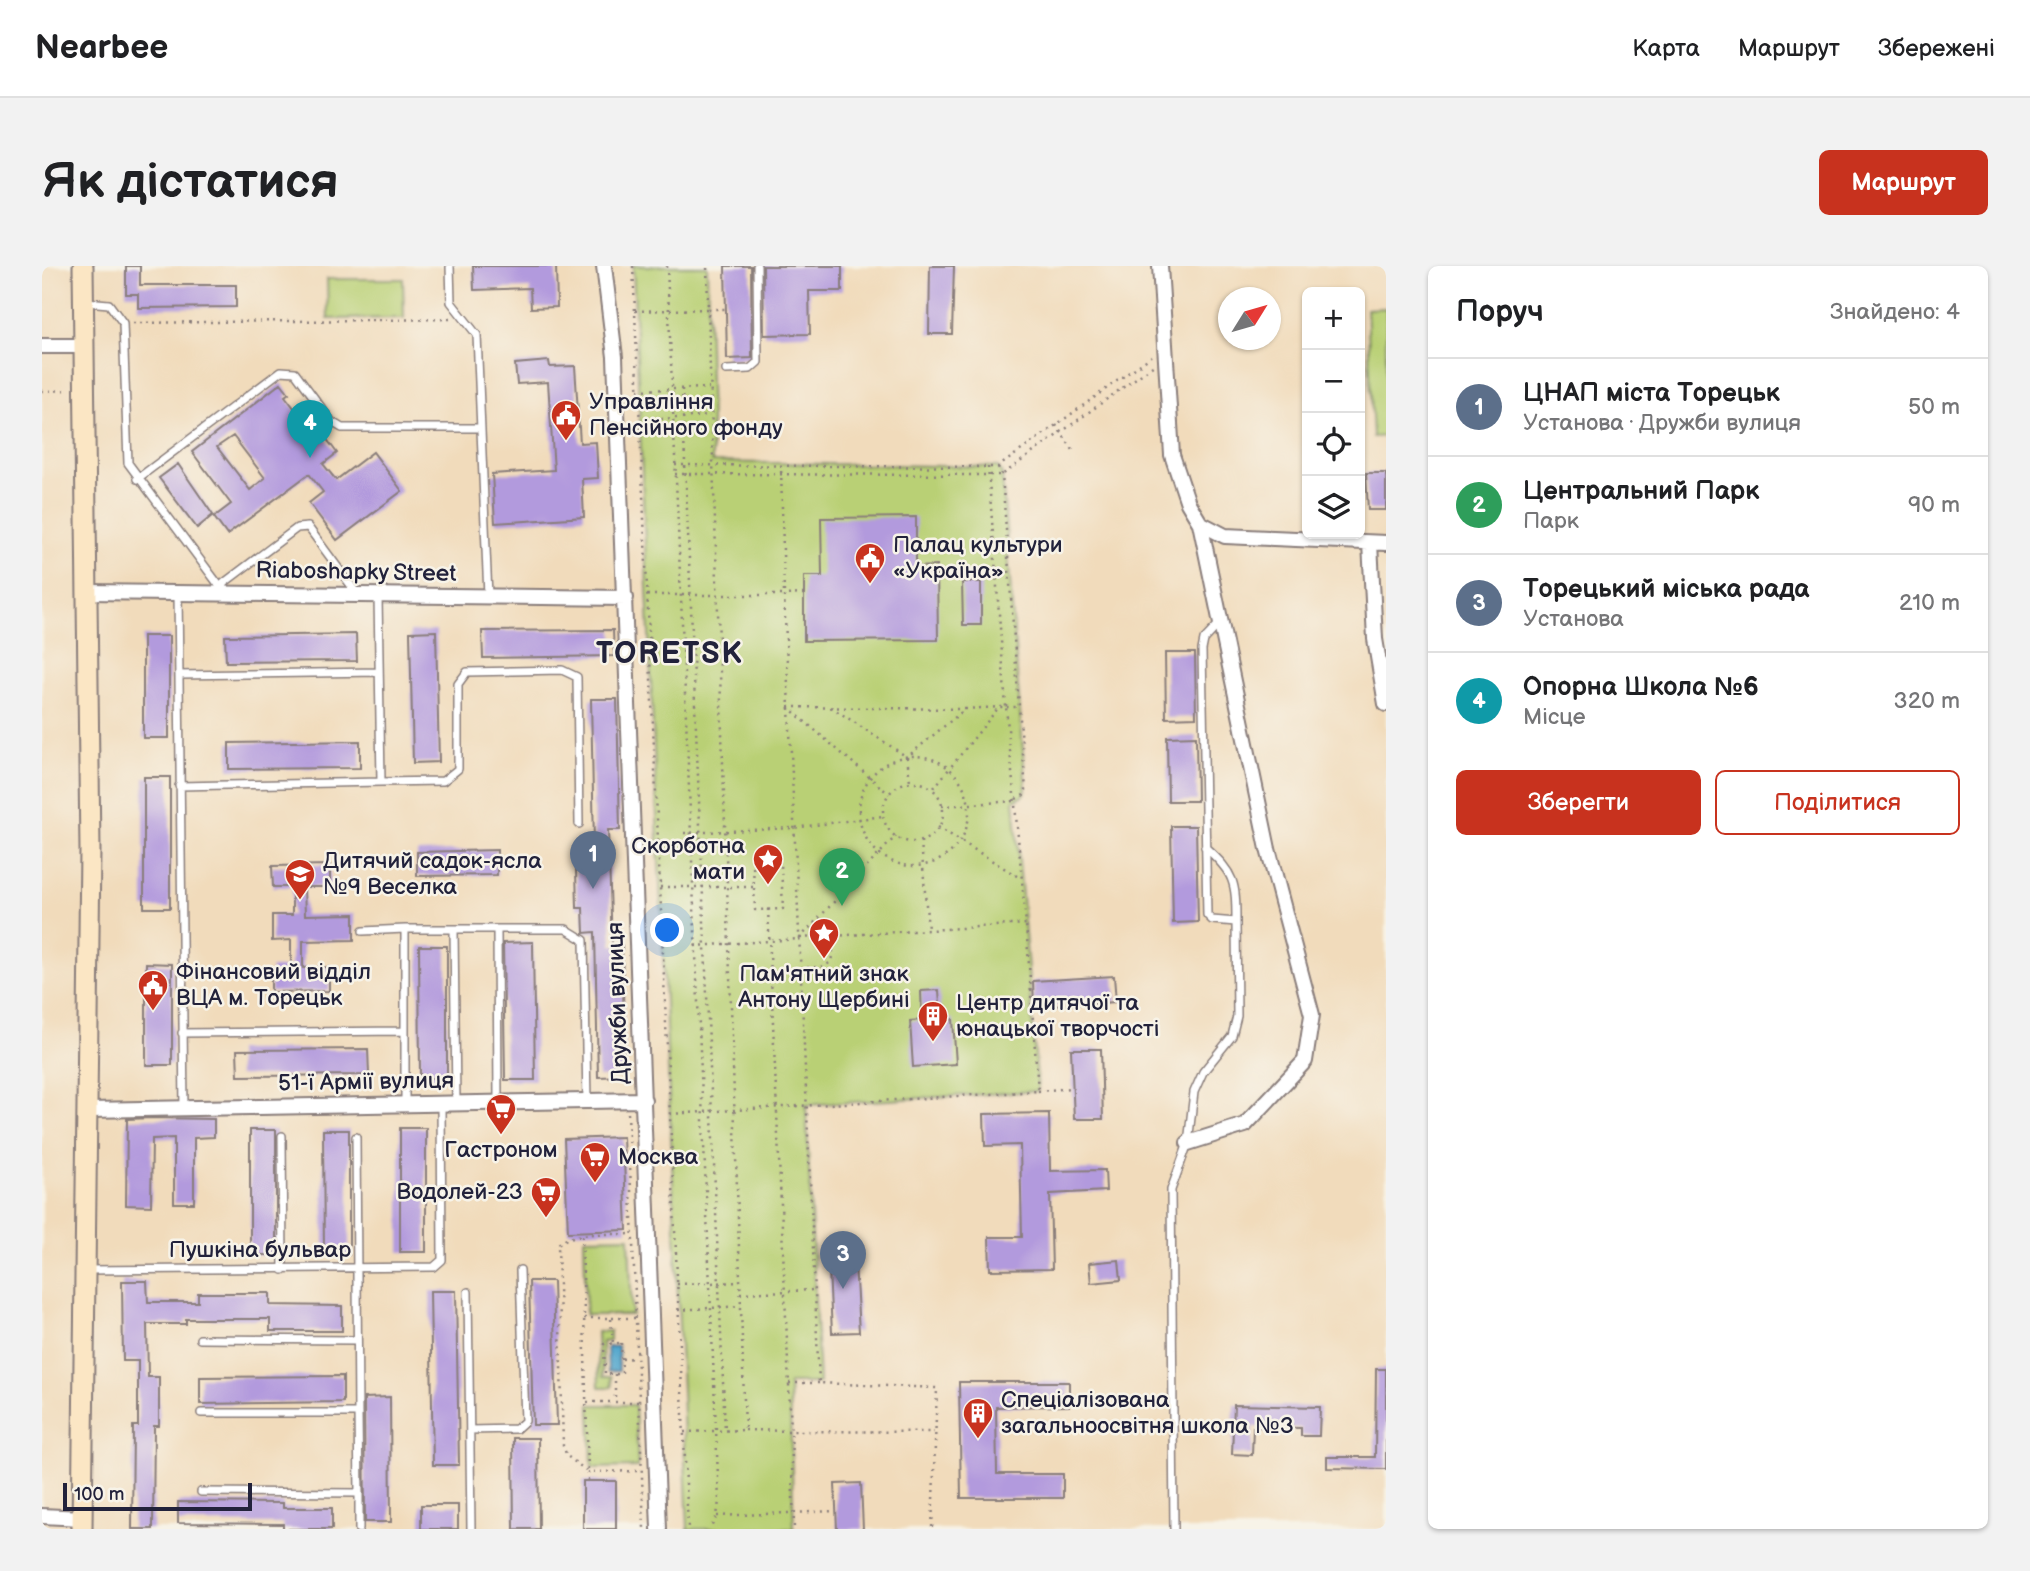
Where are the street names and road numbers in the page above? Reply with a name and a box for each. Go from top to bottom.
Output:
street label: Riaboshapky Street [255,556,457,588]
street label: Дружби вулиця [601,921,635,1085]
street label: 51-ї Армії вулиця [278,1066,454,1098]
street label: Пушкіна бульвар [169,1236,351,1264]

